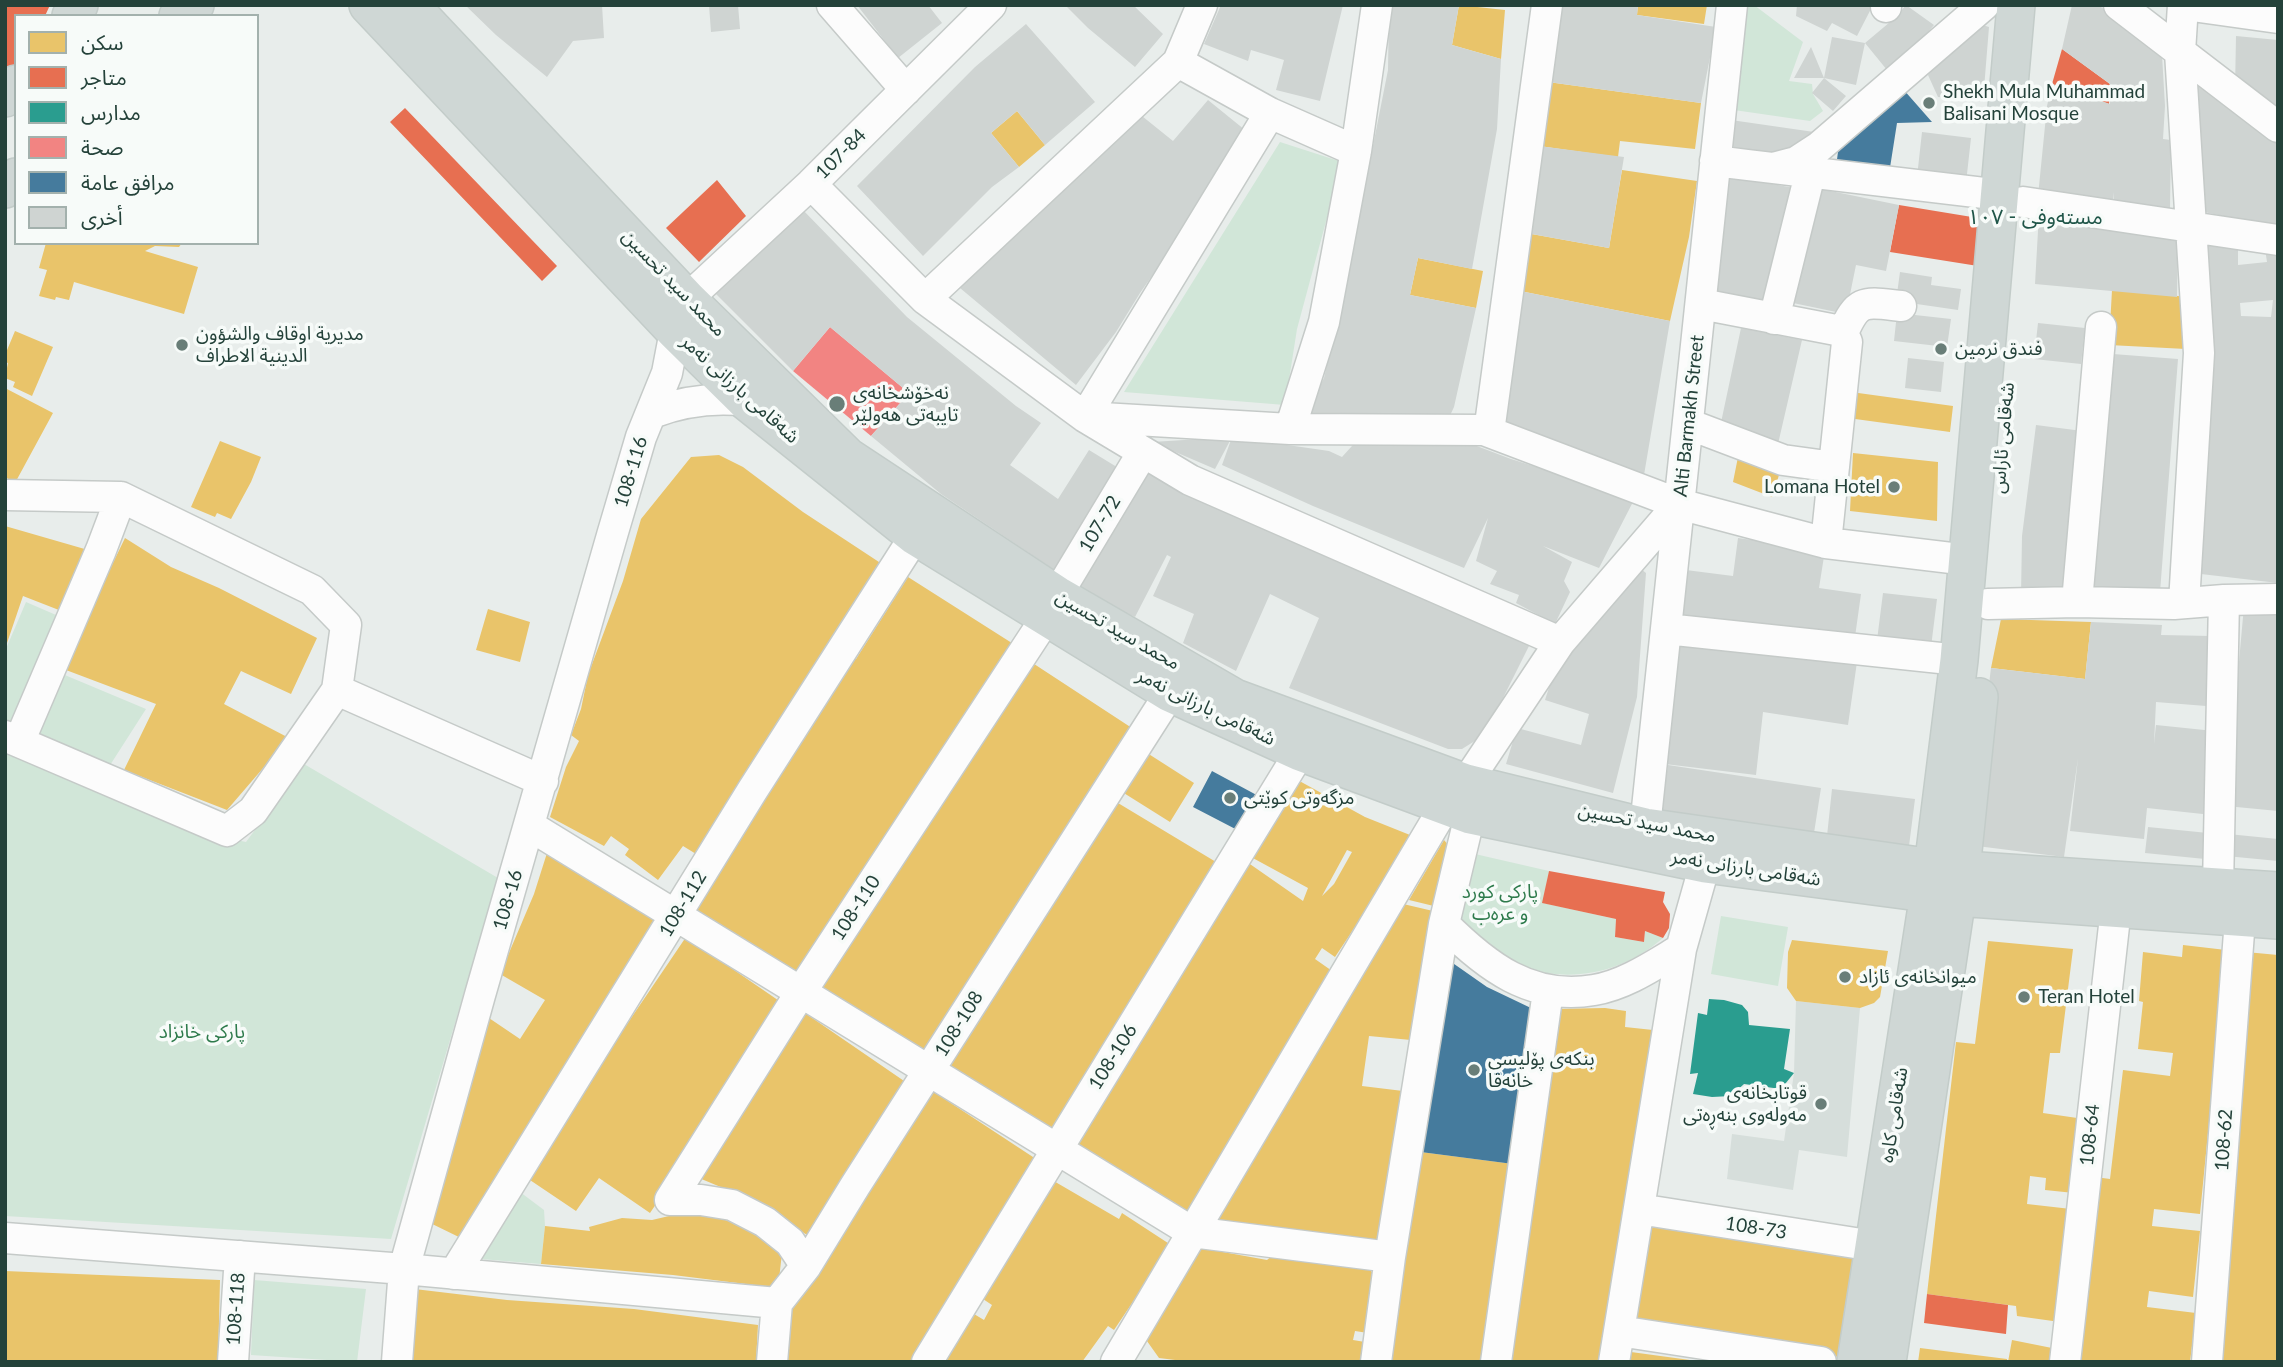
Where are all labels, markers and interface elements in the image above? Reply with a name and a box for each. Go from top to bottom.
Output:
legend [14,14,259,245]
text: سكن [81,29,123,54]
text: متاجر [81,64,127,89]
place label: Shekh Mula Muhammad Balisani Mosque [1943,81,2145,125]
marker: Shekh Mula Muhammad Balisani Mosque [1921,95,1937,111]
text: مدارس [81,99,141,124]
street label: 107-84 [811,124,871,184]
text: صحة [81,134,124,159]
text: مرافق عامة [81,169,174,194]
text: أخرى [81,204,123,229]
district label: مستەوفی - ١٠٧ [1967,204,2103,230]
street label: محمد سید تحسین [617,225,731,341]
place label: مديرية اوقاف والشؤون الدينية الاطراف [196,323,364,367]
street label: شەقامی بارزانی نەمر [676,330,804,448]
street label: Alti Barmakh Street [1669,334,1709,498]
marker: مديرية اوقاف والشؤون الدينية الاطراف [174,337,190,353]
place label: فندق نرمين [1955,338,2042,360]
marker: فندق نرمين [1933,341,1949,357]
street label: شەقامی ئاراس [1987,381,2019,495]
place label: نەخۆشخانەی تایبەتی هەولێر [853,382,958,426]
marker: نەخۆشخانەی تایبەتی هەولێر [827,394,847,414]
street label: 108-116 [609,434,653,510]
place label: Lomana Hotel [1764,476,1880,498]
marker: Lomana Hotel [1886,479,1902,495]
street label: 107-72 [1074,491,1126,557]
street label: محمد سید تحسین [1052,585,1184,675]
street label: شەقامی بارزانی نەمر [1133,664,1279,750]
place label: مزگەوتی کوێتی [1244,787,1354,809]
marker: مزگەوتی کوێتی [1222,790,1238,806]
street label: محمد سید تحسین [1576,798,1718,848]
street label: شەقامی بارزانی نەمر [1669,845,1823,891]
street label: 108-16 [488,867,528,933]
street label: 108-112 [654,867,712,941]
street label: 108-110 [827,871,885,945]
park label: پاركی كورد و عرەب [1462,881,1538,925]
place label: میوانخانەی ئازاد [1859,966,1977,988]
marker: میوانخانەی ئازاد [1837,969,1853,985]
place label: Teran Hotel [2038,986,2135,1008]
street label: 108-108 [930,987,988,1061]
marker: Teran Hotel [2016,989,2032,1005]
street label: 108-106 [1084,1020,1142,1094]
park label: پارکی خانزاد [159,1021,245,1043]
place label: بنکەی پۆلیسی خانەقا [1488,1048,1595,1092]
marker: بنکەی پۆلیسی خانەقا [1466,1062,1482,1078]
street label: شەقامی کاوە [1875,1066,1913,1164]
place label: قوتابخانەی مەولەوی بنەڕەتی [1683,1082,1807,1126]
marker: قوتابخانەی مەولەوی بنەڕەتی [1813,1096,1829,1112]
street label: 108-64 [2075,1103,2105,1167]
street label: 108-62 [2210,1108,2238,1172]
street label: 108-73 [1724,1212,1788,1244]
street label: 108-118 [222,1272,250,1346]

